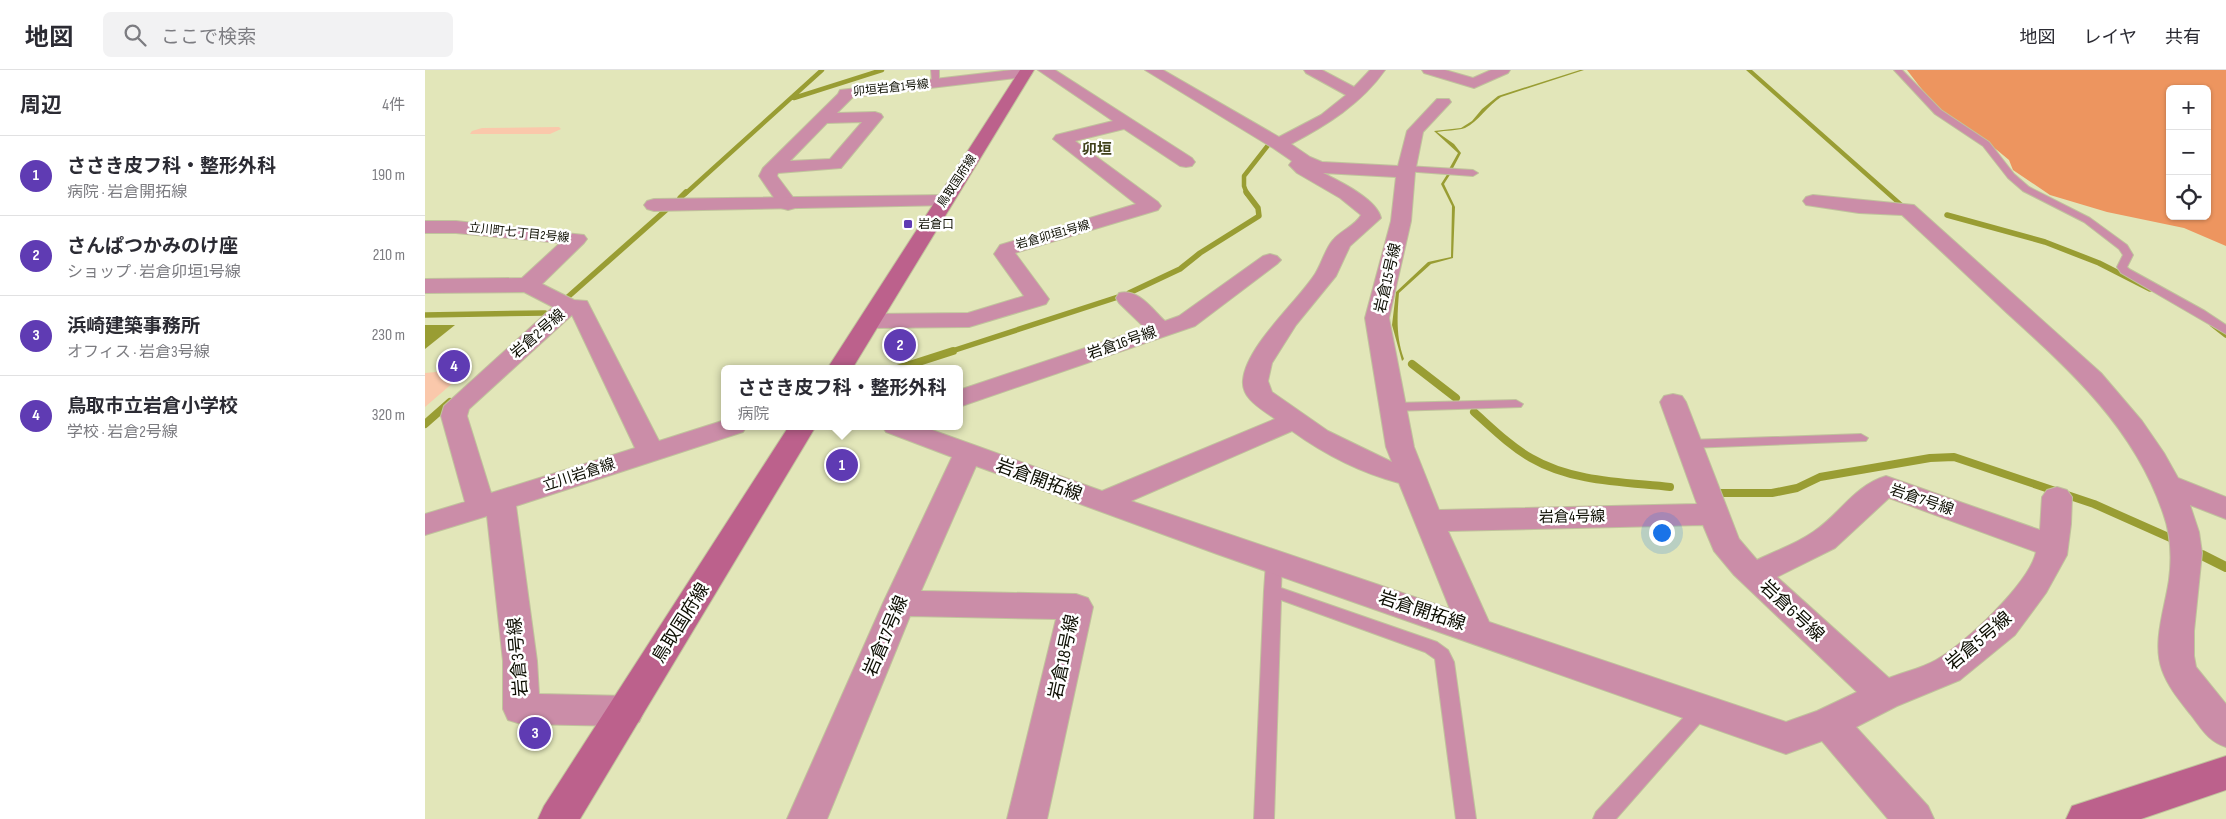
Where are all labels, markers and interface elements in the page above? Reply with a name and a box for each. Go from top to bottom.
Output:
search box [103,12,453,57]
icon: search [121,21,149,49]
text: 地図 [25,23,73,52]
text: ここで検索 [161,26,256,49]
text: 地図 [2020,27,2056,48]
text: レイヤ [2084,27,2137,48]
text: 共有 [2165,27,2201,48]
street label: 卯垣岩倉1号線 [852,77,930,99]
map controls [2166,85,2211,220]
button: + [2166,85,2211,130]
text: 周辺 [20,93,62,118]
text: 4件 [382,96,405,115]
button: − [2166,130,2211,175]
district label: 卯垣 [1082,140,1112,159]
street label: 鳥取国府線 [934,152,980,210]
text: ささき皮フ科・整形外科 [67,155,276,178]
text: 1 [33,166,39,185]
text: 190 m [372,166,405,185]
button: locate [2166,175,2211,220]
text: 病院 · 岩倉開拓線 [67,183,187,202]
place label: 岩倉口 [918,217,954,232]
street label: 岩倉卯垣1号線 [1014,217,1092,253]
marker: 岩倉口 [902,218,914,230]
street label: 立川町七丁目2号線 [468,220,570,246]
text: さんぱつかみのけ座 [67,235,238,258]
street label: 岩倉15号線 [1371,241,1405,315]
text: 2 [32,246,40,265]
text: 210 m [373,246,405,265]
text: ショップ · 岩倉卯垣1号線 [67,263,241,282]
street label: 岩倉2号線 [507,305,569,363]
text: 浜崎建築事務所 [67,315,200,338]
street label: 岩倉16号線 [1085,322,1159,364]
text: 3 [32,326,40,345]
text: 230 m [372,326,405,345]
pin: 2 [884,326,916,364]
text: オフィス · 岩倉3号線 [67,343,210,362]
pin: 4 [438,347,470,385]
popup [721,365,963,430]
text: ささき皮フ科・整形外科 [737,377,947,400]
text: 鳥取市立岩倉小学校 [67,395,238,418]
text: 病院 [737,405,770,424]
text: 4 [32,406,40,425]
text: 320 m [372,406,405,425]
text: 学校 · 岩倉2号線 [67,423,178,442]
pin: 1 [826,446,858,484]
street label: 立川岩倉線 [540,454,618,496]
street label: 岩倉開拓線 [993,455,1085,505]
street label: 岩倉7号線 [1888,480,1956,520]
street label: 岩倉4号線 [1539,507,1605,527]
your location [1649,520,1675,546]
street label: 岩倉6号線 [1756,576,1828,646]
street label: 鳥取国府線 [648,579,714,667]
street label: 岩倉開拓線 [1376,587,1468,635]
street label: 岩倉17号線 [860,593,912,679]
street label: 岩倉5号線 [1942,607,2016,675]
street label: 岩倉18号線 [1045,613,1083,701]
street label: 岩倉3号線 [504,616,532,698]
pin: 3 [519,714,551,752]

